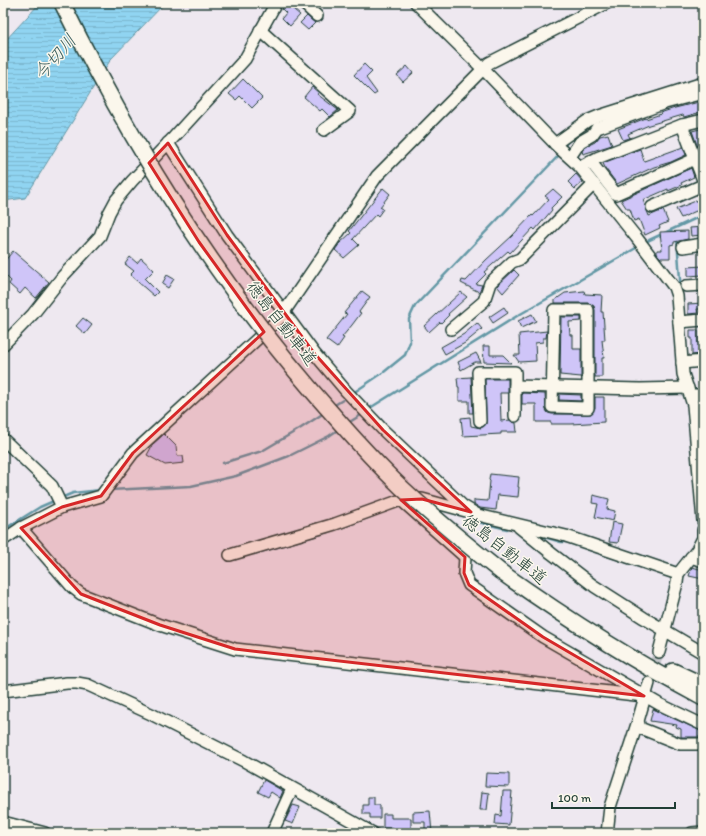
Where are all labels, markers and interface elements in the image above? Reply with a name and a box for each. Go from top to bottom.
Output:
water label: 今切川 [29,29,81,85]
street label: 徳島自動車道 [243,277,321,369]
street label: 徳島自動車道 [459,510,551,588]
scale bar [552,784,675,810]
text: 100 m [558,791,591,805]

